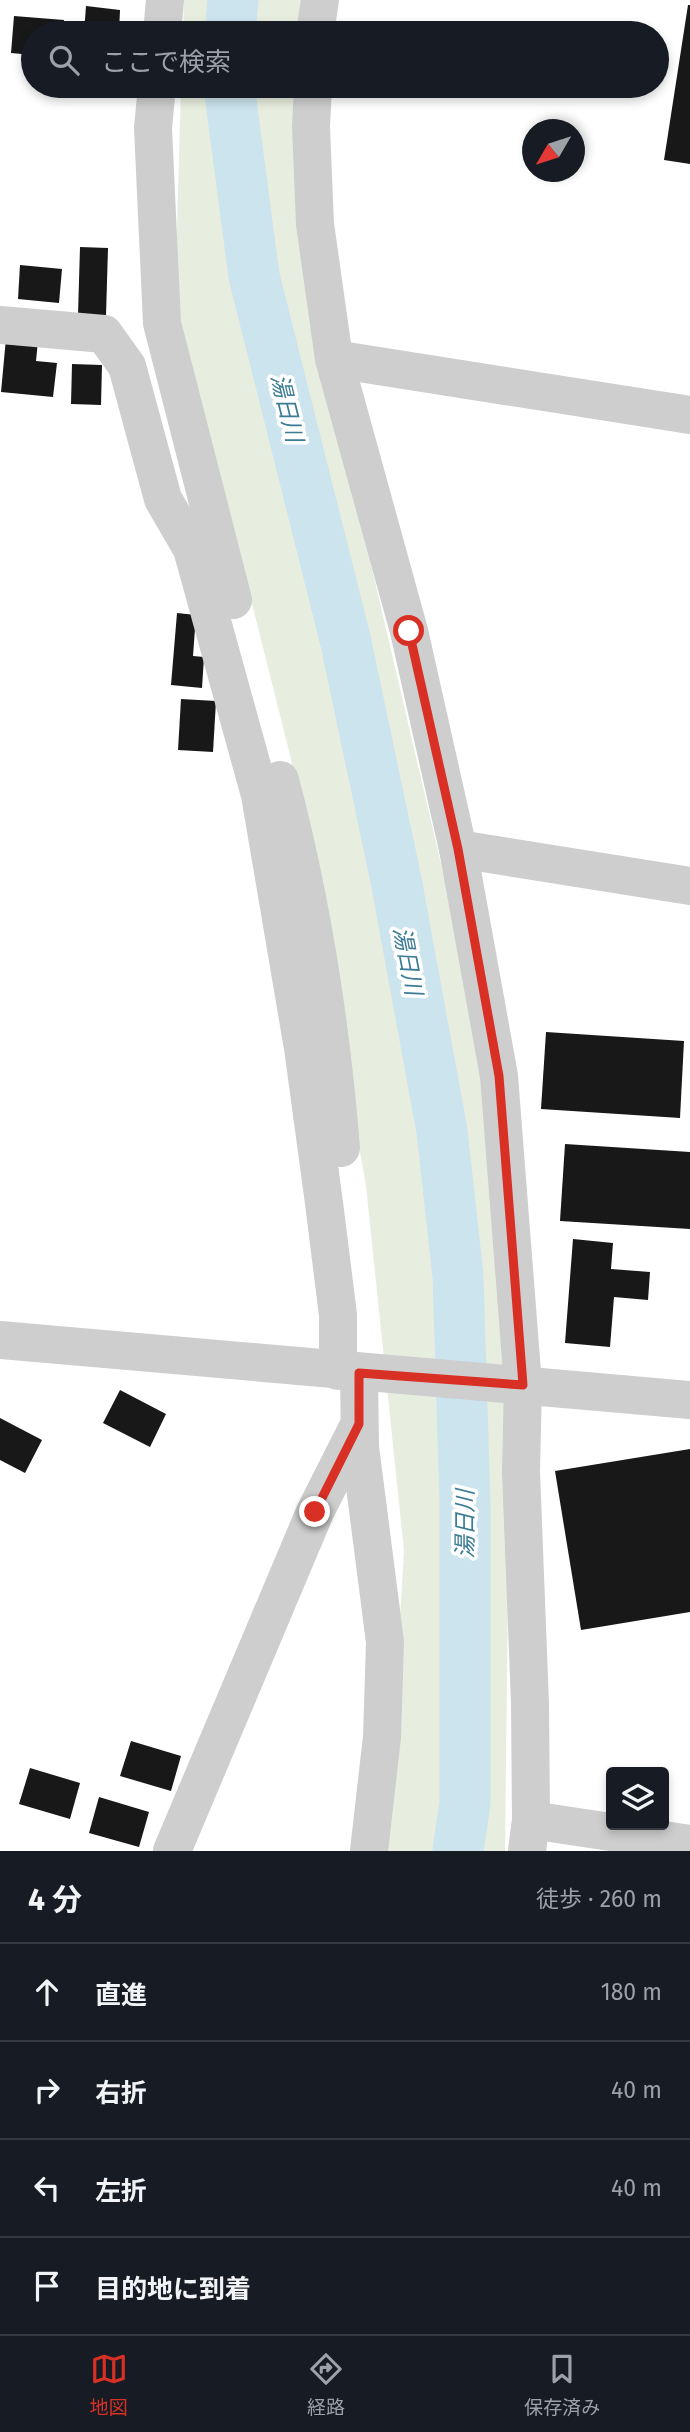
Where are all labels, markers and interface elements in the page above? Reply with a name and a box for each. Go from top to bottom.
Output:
search box [21,21,669,98]
icon: search [45,41,83,79]
text: ここで検索 [101,47,231,78]
north arrow [522,119,585,182]
water label: 湯日川 [265,371,310,448]
route start [393,615,424,646]
water label: 湯日川 [388,924,429,1000]
water label: 湯日川 [451,1487,479,1559]
route end [299,1496,330,1527]
map controls [606,1767,669,1830]
button: layers [606,1767,669,1830]
text: 4 分 [28,1882,82,1918]
text: 徒歩 · 260 m [536,1885,662,1913]
icon: ahead [28,1973,66,2011]
text: 180 m [601,1978,662,2006]
text: 直進 [95,1980,147,2011]
icon: right [28,2071,66,2109]
text: 40 m [611,2076,662,2104]
text: 右折 [95,2078,147,2109]
icon: left [28,2169,66,2207]
text: 40 m [611,2174,662,2202]
text: 左折 [95,2176,147,2207]
icon: arrive [28,2267,66,2305]
text: 目的地に到着 [95,2274,251,2305]
tab: 地図 [90,2350,128,2419]
tab: 経路 [307,2350,345,2419]
tab: 保存済み [524,2350,600,2419]

